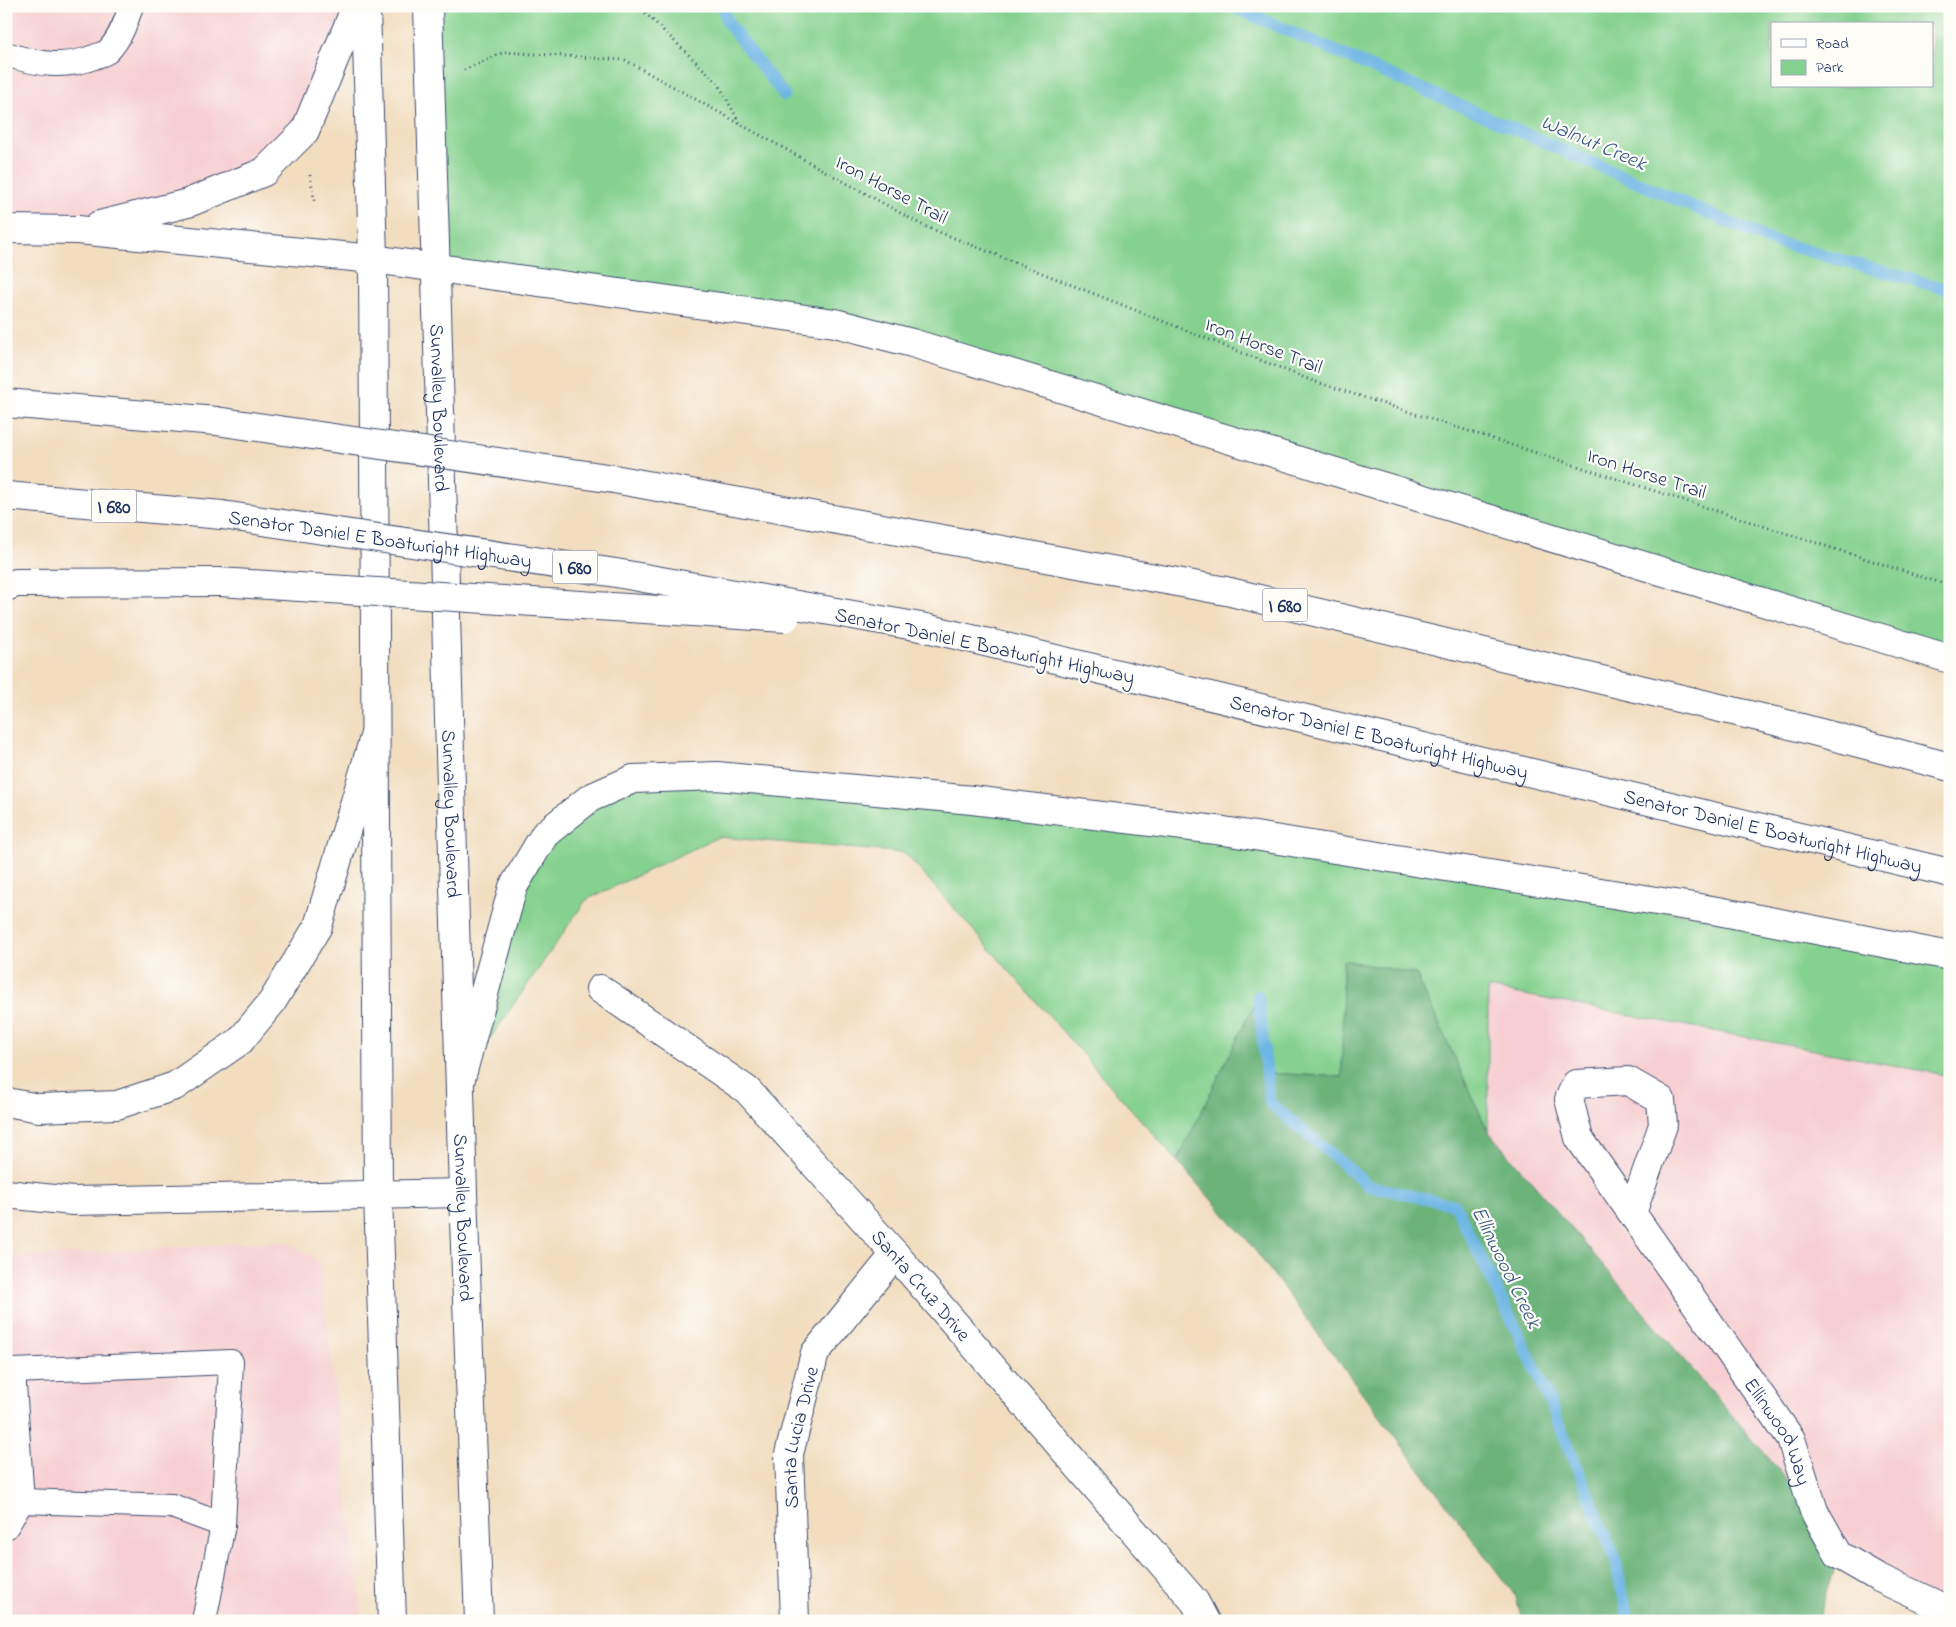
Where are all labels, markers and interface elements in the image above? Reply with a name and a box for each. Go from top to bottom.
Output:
legend [1771,22,1934,88]
text: Road [1816,33,1849,55]
text: Park [1816,57,1844,79]
water label: Walnut Creek [1536,108,1651,180]
street label: Iron Horse Trail [829,149,952,233]
street label: Iron Horse Trail [1200,312,1326,383]
street label: Sunvalley Boulevard [420,323,454,492]
street label: Iron Horse Trail [1583,442,1710,508]
road number: I 680 [92,490,136,522]
street label: Senator Daniel E Boatwright Highway [226,504,533,577]
road number: I 680 [552,550,598,584]
road number: I 680 [1262,588,1308,622]
street label: Senator Daniel E Boatwright Highway [832,601,1137,694]
street label: Senator Daniel E Boatwright Highway [1226,689,1531,789]
street label: Sunvalley Boulevard [432,729,466,898]
street label: Senator Daniel E Boatwright Highway [1620,783,1925,883]
street label: Sunvalley Boulevard [444,1133,479,1302]
water label: Ellinwood Creek [1463,1202,1548,1335]
street label: Santa Cruz Drive [863,1224,976,1349]
street label: Santa Lucia Drive [777,1363,828,1509]
street label: Ellinwood Way [1735,1373,1817,1489]

